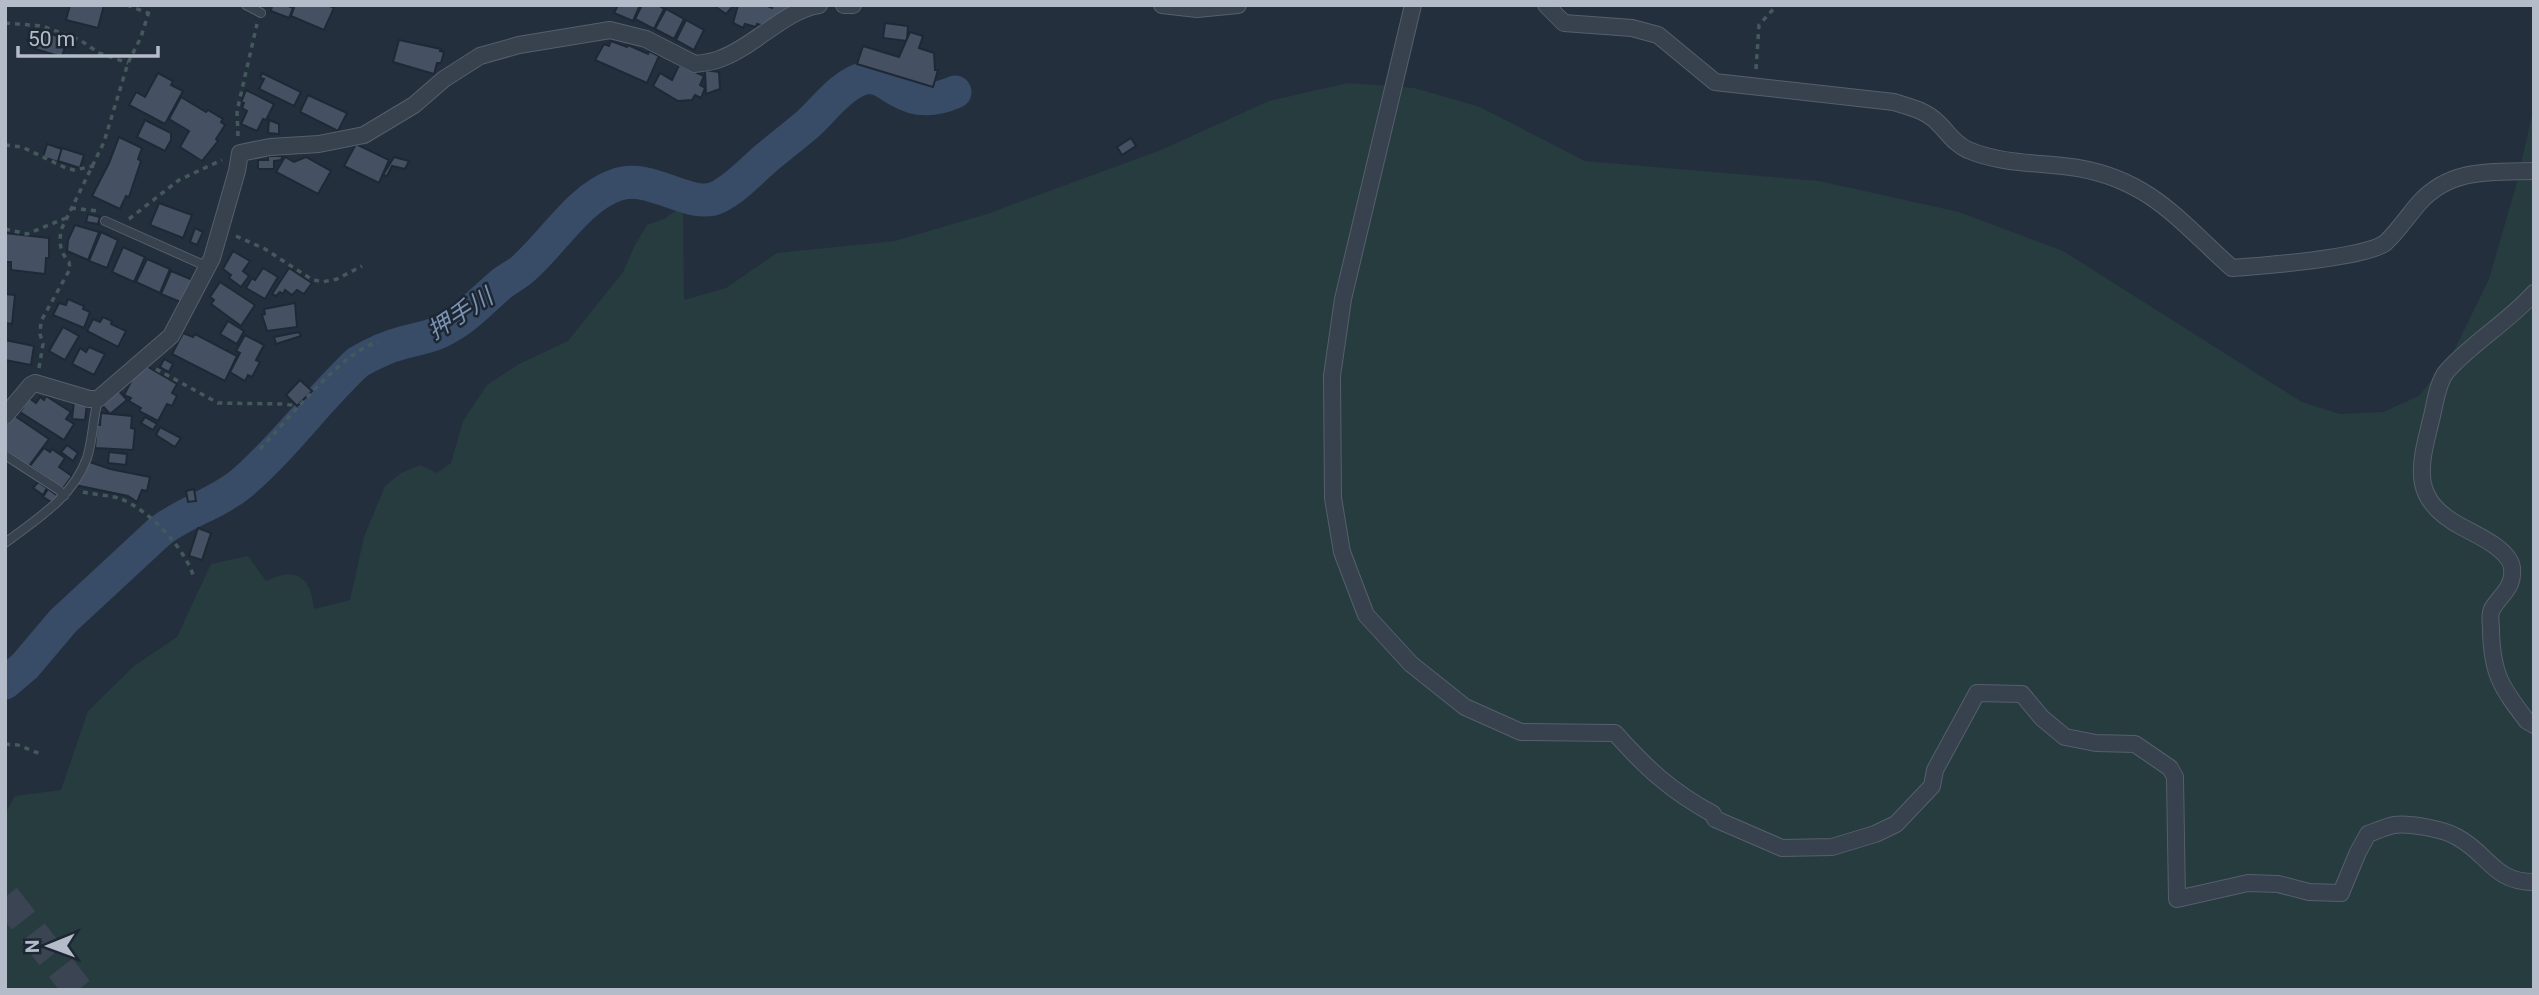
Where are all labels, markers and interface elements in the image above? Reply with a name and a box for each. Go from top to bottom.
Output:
scale bar [18,14,158,58]
text: 50 m [28,27,75,51]
water label: 押手川 [422,281,500,345]
north arrow [14,911,84,981]
text: N [21,939,44,953]

